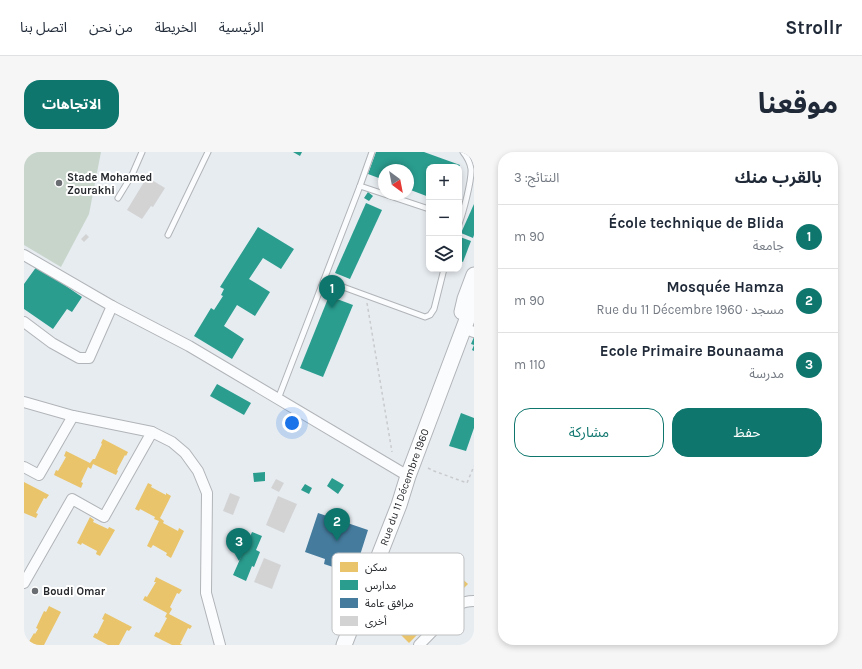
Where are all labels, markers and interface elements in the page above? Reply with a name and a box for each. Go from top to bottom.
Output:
text: Strollr [785,17,842,39]
text: اتصل بنا [20,19,67,36]
text: من نحن [89,19,133,36]
text: الخريطة [155,19,197,36]
text: الرئيسية [219,19,264,36]
button: الاتجاهات [24,80,119,129]
text: موقعنا [758,87,838,120]
north arrow [378,164,414,200]
map controls [426,164,462,272]
button: + [426,164,462,200]
text: بالقرب منك [735,167,822,187]
text: النتائج: 3 [514,170,559,185]
place label: Stade Mohamed Zourakhi [67,171,152,197]
marker: Stade Mohamed Zourakhi [54,178,64,188]
button: − [426,200,462,236]
text: École technique de Blida [609,214,784,232]
text: 90 m [514,229,545,244]
text: 1 [807,229,811,244]
button: layers [426,236,462,272]
text: جامعة [753,238,784,253]
pin: 1 [319,275,345,308]
text: Mosquée Hamza [666,278,784,296]
text: 90 m [514,293,545,308]
text: 2 [805,293,813,308]
text: مسجد · Rue du 11 Décembre 1960 [597,302,784,317]
text: Ecole Primaire Bounaama [600,342,784,360]
text: 110 m [514,357,546,372]
text: 3 [805,357,813,372]
text: مدرسة [749,366,784,381]
button: مشاركة [514,408,664,457]
button: حفظ [672,408,822,457]
your location [282,413,302,433]
street label: Rue du 11 Décembre 1960 [377,427,432,547]
pin: 2 [324,508,350,541]
pin: 3 [226,528,252,561]
legend [332,553,464,635]
text: سكن [365,561,388,574]
text: مدارس [365,579,396,592]
place label: Boudi Omar [43,585,106,598]
marker: Boudi Omar [30,586,40,596]
text: مرافق عامة [365,597,414,610]
text: أخرى [365,615,387,628]

